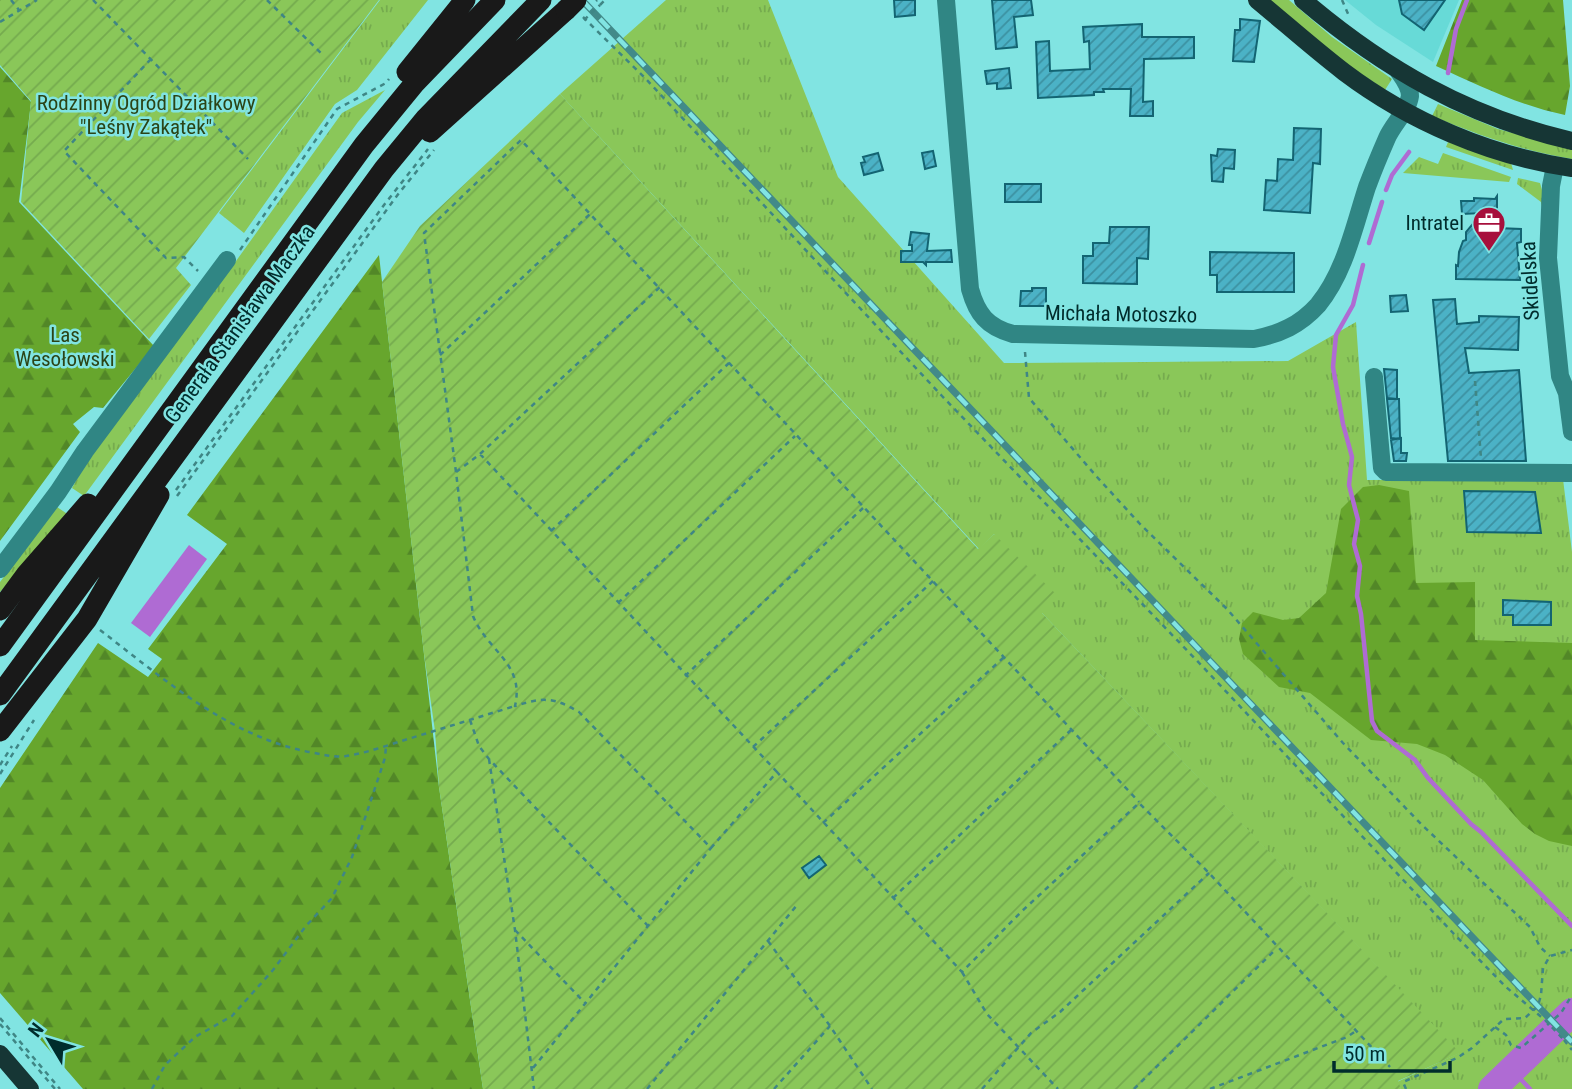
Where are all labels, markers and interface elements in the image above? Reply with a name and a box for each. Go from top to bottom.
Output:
park label: Rodzinny Ogród Działkowy "Leśny Zakątek" [37,91,256,139]
office icon: Intratel [1470,204,1508,253]
place label: Intratel [1405,211,1464,235]
street label: Generała Stanisława Maczka [160,221,320,427]
street label: Skidelska [1516,241,1544,321]
street label: Michała Motoszko [1045,301,1197,327]
park label: Las Wesołowski [16,323,114,371]
north arrow [14,1005,84,1075]
text: N [23,1018,49,1042]
scale bar [1334,1030,1450,1074]
text: 50 m [1344,1042,1385,1066]

